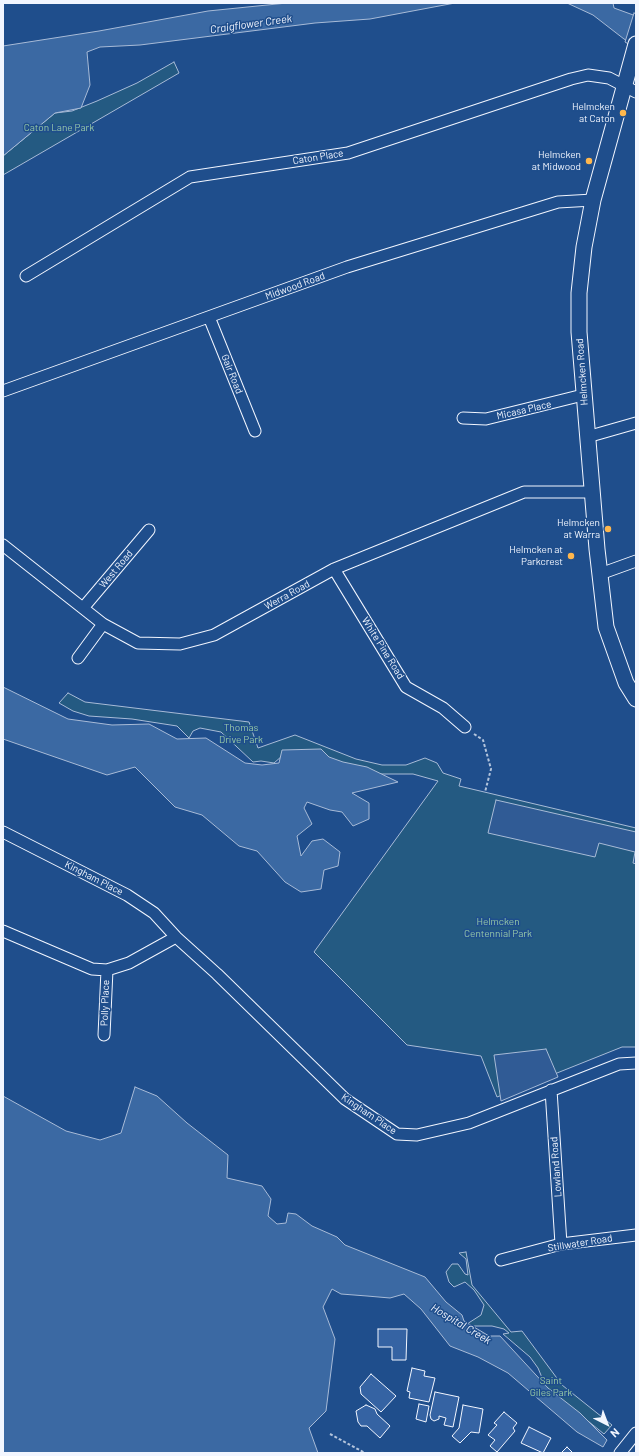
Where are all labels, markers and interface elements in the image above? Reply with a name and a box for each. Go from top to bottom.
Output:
water label: Craigflower Creek [209,12,293,36]
place label: Helmcken at Caton [572,101,615,124]
marker: Helmcken at Caton [618,108,628,118]
park label: Caton Lane Park [24,122,94,134]
street label: Caton Place [292,147,344,167]
place label: Helmcken at Midwood [532,149,581,172]
marker: Helmcken at Midwood [584,156,594,166]
street label: Midwood Road [264,270,326,302]
street label: Helmcken Road [574,338,590,406]
street label: Gair Road [219,353,245,395]
street label: Micasa Place [495,398,553,422]
place label: Helmcken at Warra [557,517,600,540]
marker: Helmcken at Warra [603,524,613,534]
place label: Helmcken at Parkcrest [509,544,563,568]
street label: West Road [97,547,135,591]
marker: Helmcken at Parkcrest [566,551,576,561]
street label: Werra Road [262,578,312,612]
street label: White Pine Road [359,615,407,681]
park label: Thomas Drive Park [219,722,263,746]
street label: Kingham Place [63,858,125,898]
park label: Helmcken Centennial Park [464,916,532,940]
street label: Polly Place [98,980,112,1026]
street label: Kingham Place [339,1091,399,1137]
street label: Lowland Road [548,1136,564,1198]
street label: Stillwater Road [547,1232,613,1254]
water label: Hospital Creek [429,1301,493,1347]
park label: Saint Giles Park [530,1375,572,1398]
north arrow [587,1404,627,1444]
text: N [608,1426,622,1441]

